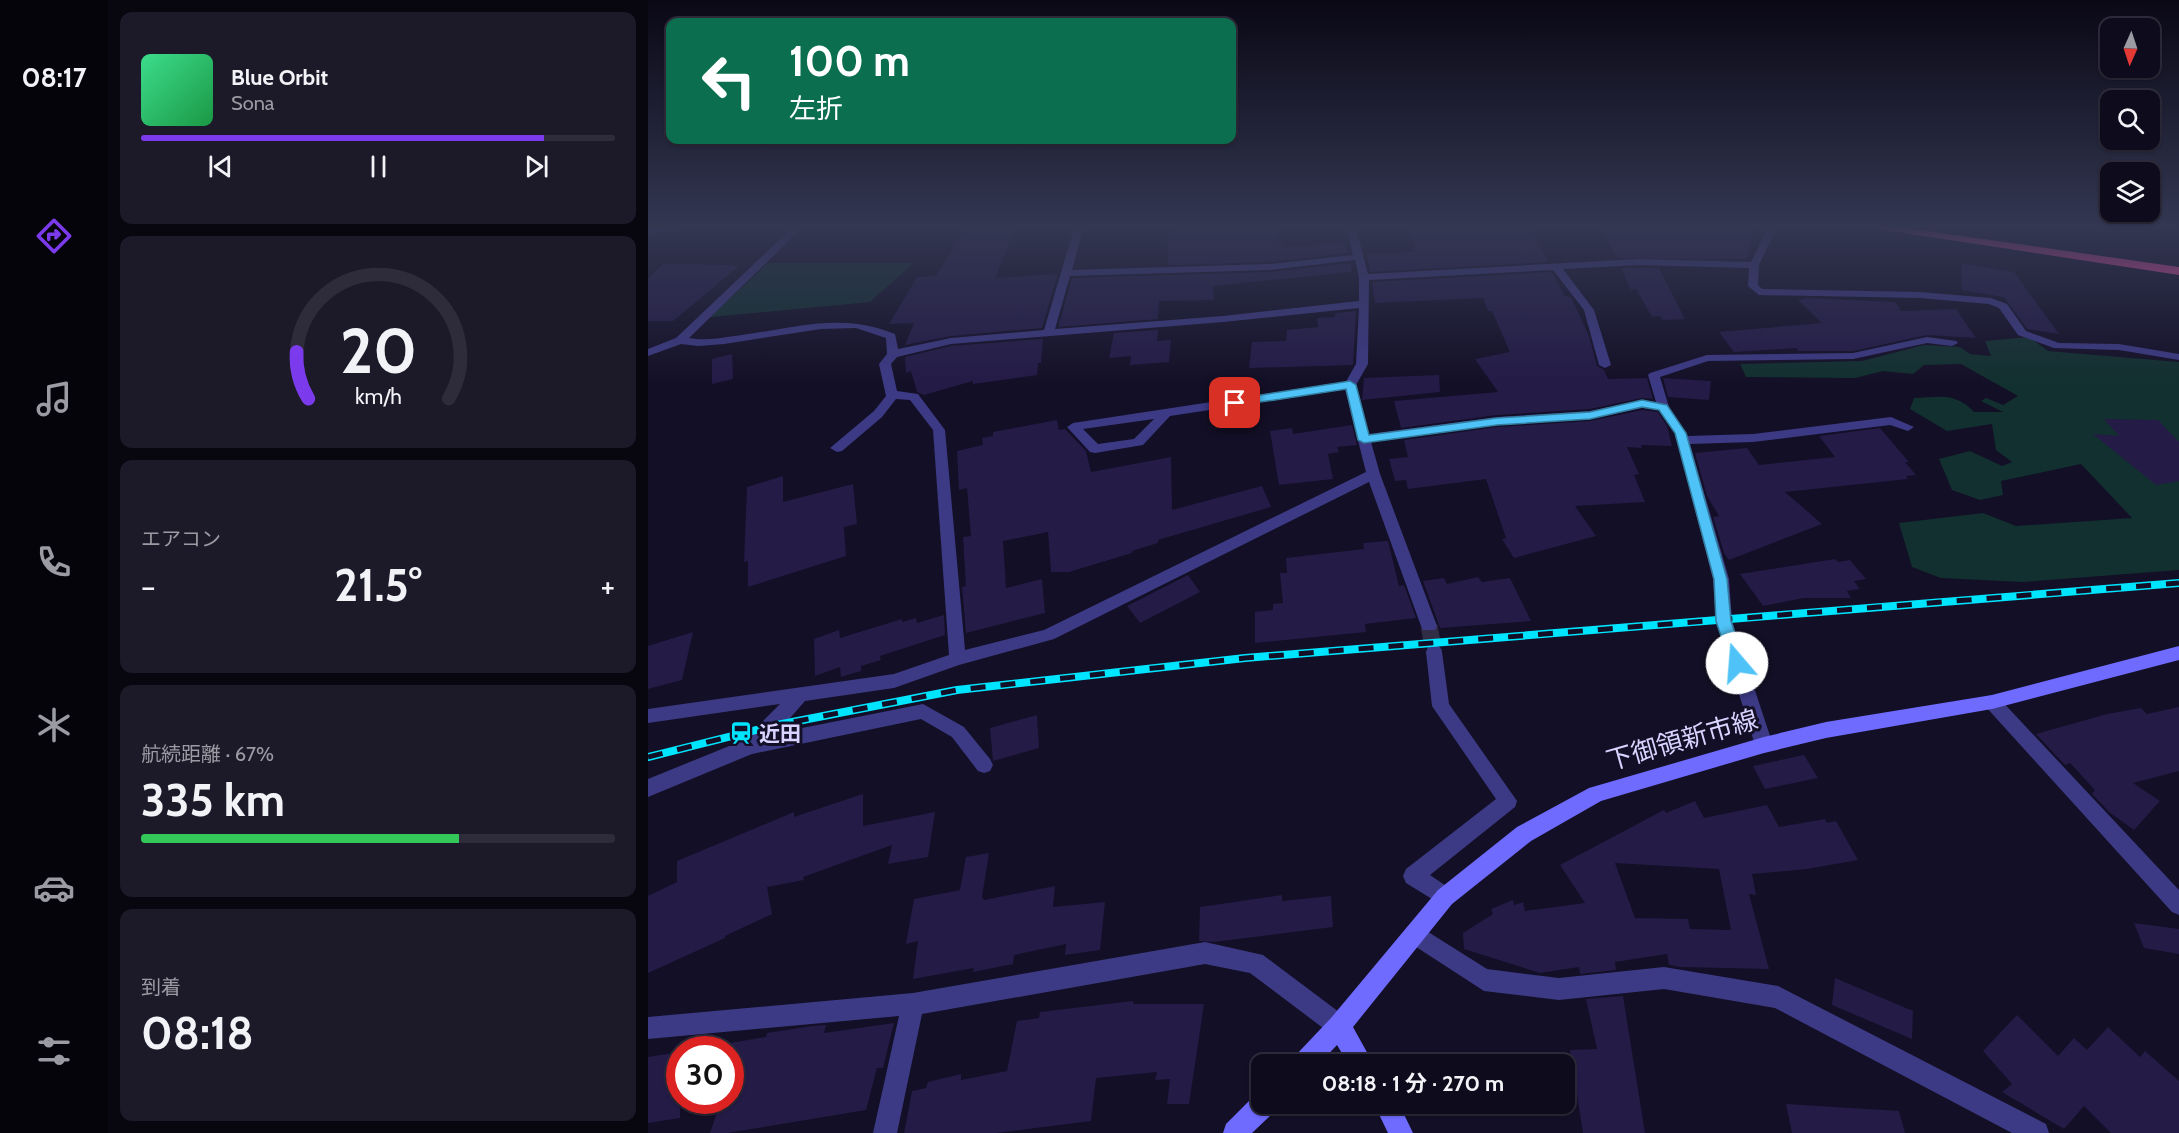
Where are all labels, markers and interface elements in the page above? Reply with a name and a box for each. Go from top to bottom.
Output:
north arrow [2100,18,2160,78]
map controls [2100,18,2160,222]
text: 100 m [789,35,910,87]
icon: left [690,42,768,120]
text: 08:17 [21,61,87,94]
text: Blue Orbit [231,64,328,91]
button: search [2100,90,2160,150]
text: Sona [231,91,274,115]
text: 左折 [789,92,843,125]
icon: previous [204,150,237,183]
icon: pause [362,150,395,183]
icon: next [520,150,553,183]
button: layers [2100,162,2160,222]
icon: directions [33,215,75,257]
text: 20 [339,313,417,389]
pin [1209,377,1260,428]
icon: music [33,378,75,420]
text: km/h [355,384,401,410]
icon: arrive [1218,386,1251,419]
text: エアコン [141,527,221,551]
icon: phone [33,541,75,583]
text: 21.5° [334,558,422,612]
text: − [141,566,156,606]
text: + [600,566,615,606]
position arrow [1705,631,1769,695]
street label: 下御領新市線 [1603,703,1761,777]
icon: climate [33,704,75,746]
station icon: 近田 [728,720,754,746]
place label: 近田 [759,721,801,746]
text: 航続距離 · 67% [141,742,274,766]
text: 335 km [141,773,285,827]
icon: car [33,867,75,909]
text: 到着 [141,975,181,999]
text: 08:18 [141,1006,254,1060]
icon: filters [33,1030,75,1072]
speed limit sign: 30 [666,1036,744,1114]
text: 08:18 · 1 分 · 270 m [1322,1070,1504,1097]

